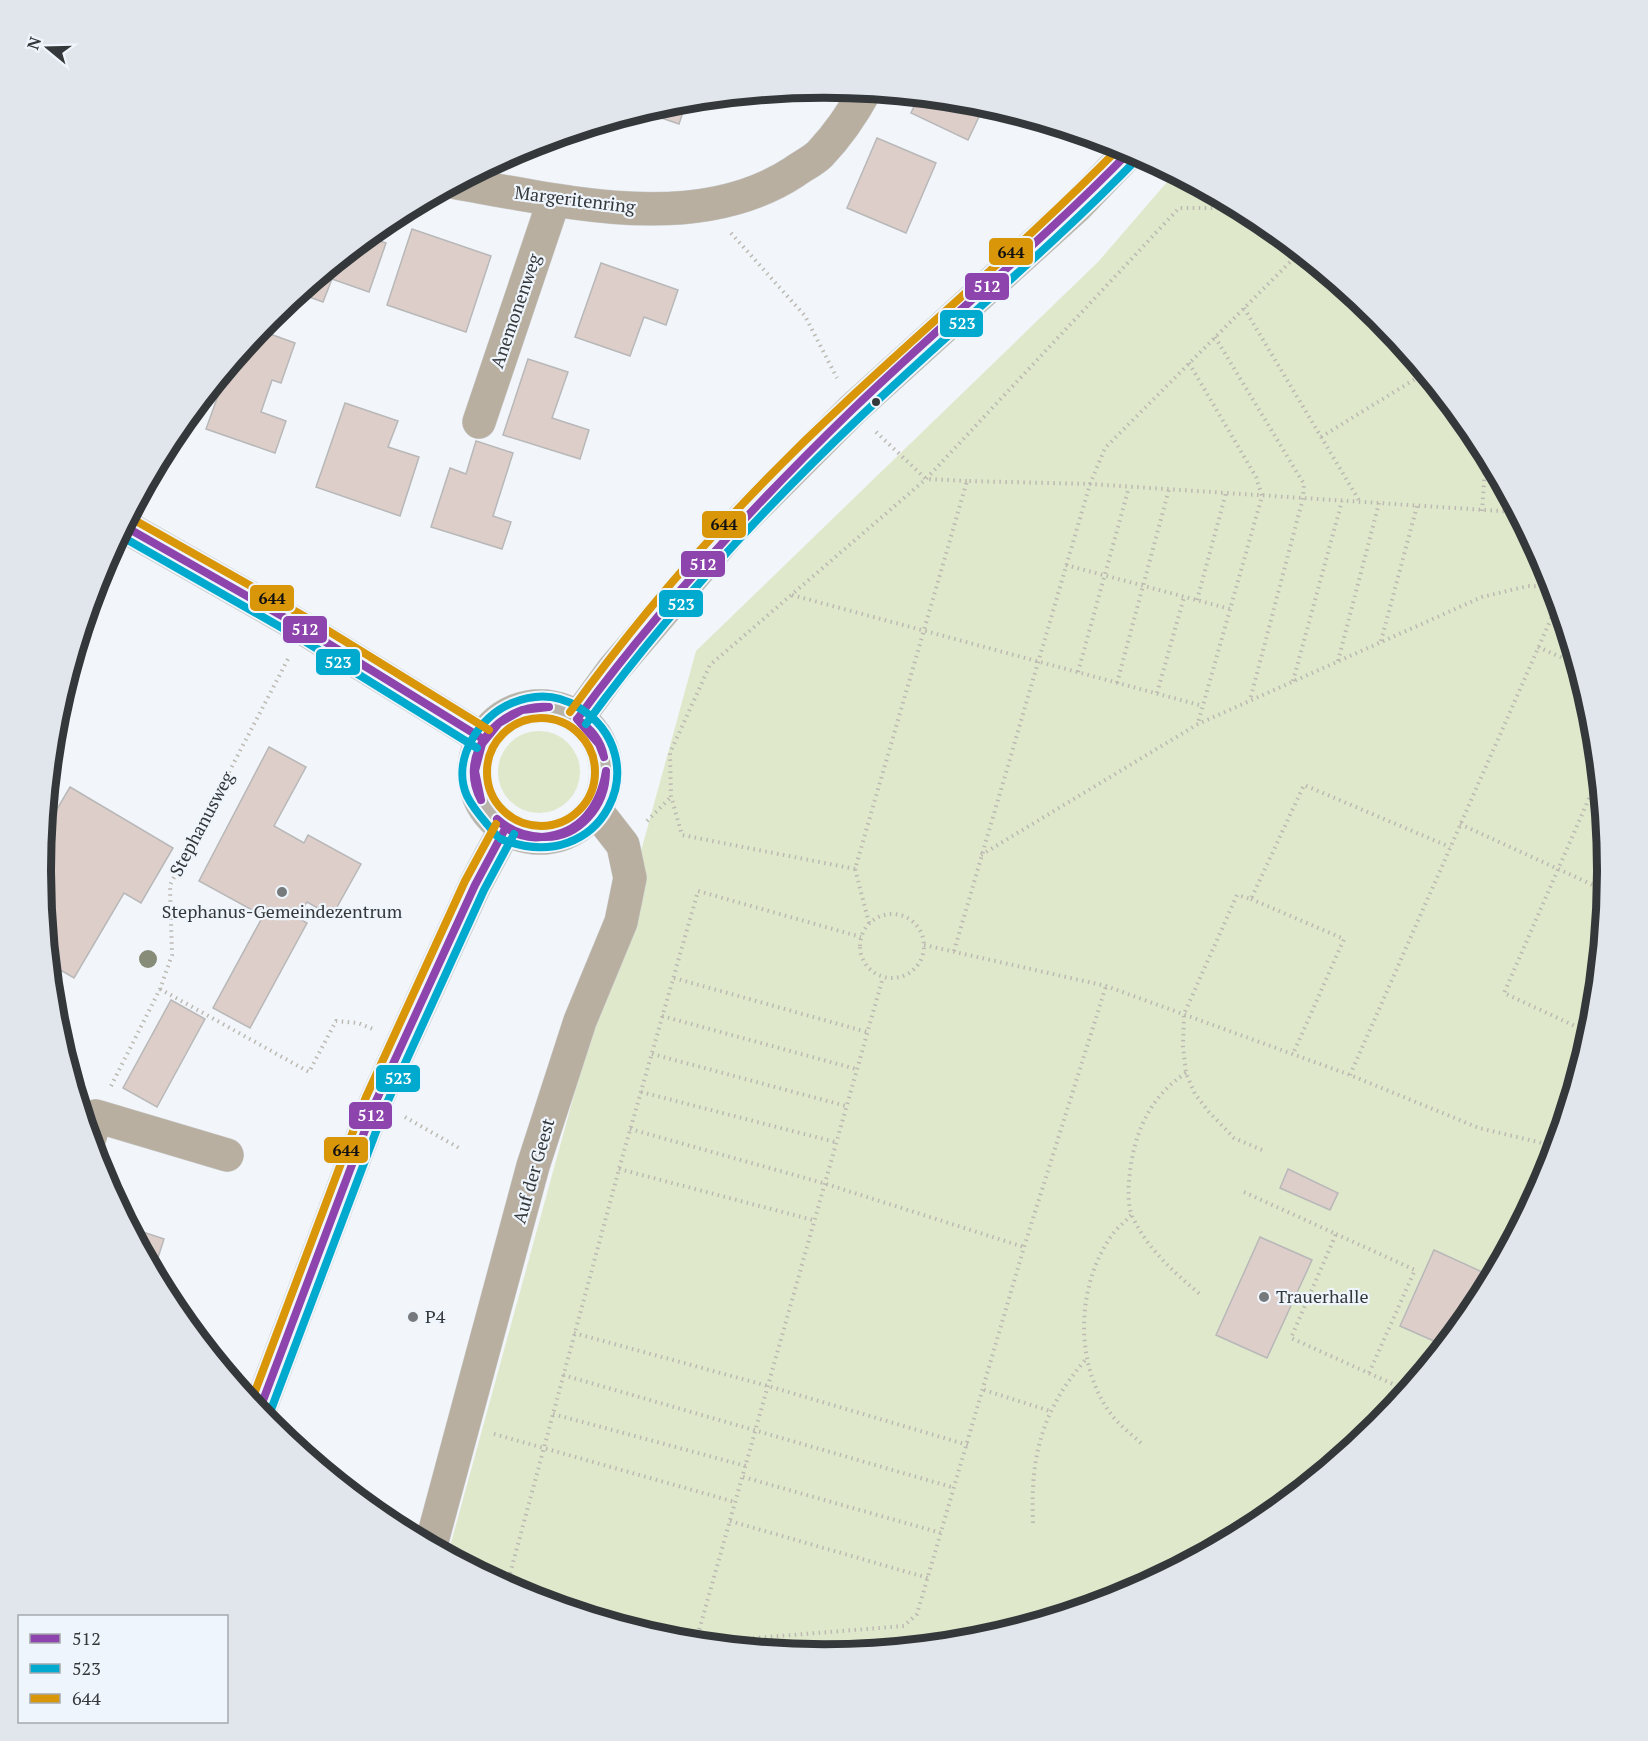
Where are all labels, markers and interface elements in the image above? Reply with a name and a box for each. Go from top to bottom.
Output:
north arrow [18,18,78,78]
text: N [21,34,46,52]
street label: Margeritenring [513,180,637,218]
line badge: 644 [988,237,1034,266]
text: 644 [997,241,1025,263]
street label: Anemonenweg [484,250,546,371]
line badge: 512 [964,272,1010,301]
text: 512 [973,275,1001,297]
line badge: 523 [939,309,984,338]
text: 523 [948,312,976,334]
unlabelled marker [870,396,882,408]
line badge: 644 [701,510,747,539]
text: 644 [710,513,738,535]
line badge: 512 [680,550,726,578]
text: 512 [689,553,717,575]
line badge: 644 [249,584,295,612]
text: 644 [258,587,286,609]
line badge: 523 [658,589,704,618]
text: 523 [667,593,695,615]
line badge: 512 [282,615,328,644]
text: 512 [291,618,319,640]
line badge: 523 [315,648,361,676]
text: 523 [324,651,352,673]
street label: Stephanusweg [163,766,239,880]
marker: Stephanus-Gemeindezentrum [275,885,289,899]
place label: Stephanus-Gemeindezentrum [162,899,403,923]
line badge: 523 [375,1064,421,1093]
text: 523 [384,1067,412,1089]
line badge: 512 [348,1101,393,1130]
text: 512 [357,1104,385,1126]
street label: Auf der Geest [507,1115,560,1226]
line badge: 644 [323,1136,369,1164]
text: 644 [332,1139,360,1161]
place label: Trauerhalle [1276,1284,1368,1308]
marker: Trauerhalle [1257,1290,1271,1304]
place label: P4 [425,1304,446,1328]
marker: P4 [406,1310,420,1324]
legend [18,1615,228,1723]
text: 512 [72,1626,101,1650]
text: 523 [72,1656,101,1680]
text: 644 [72,1686,101,1710]

